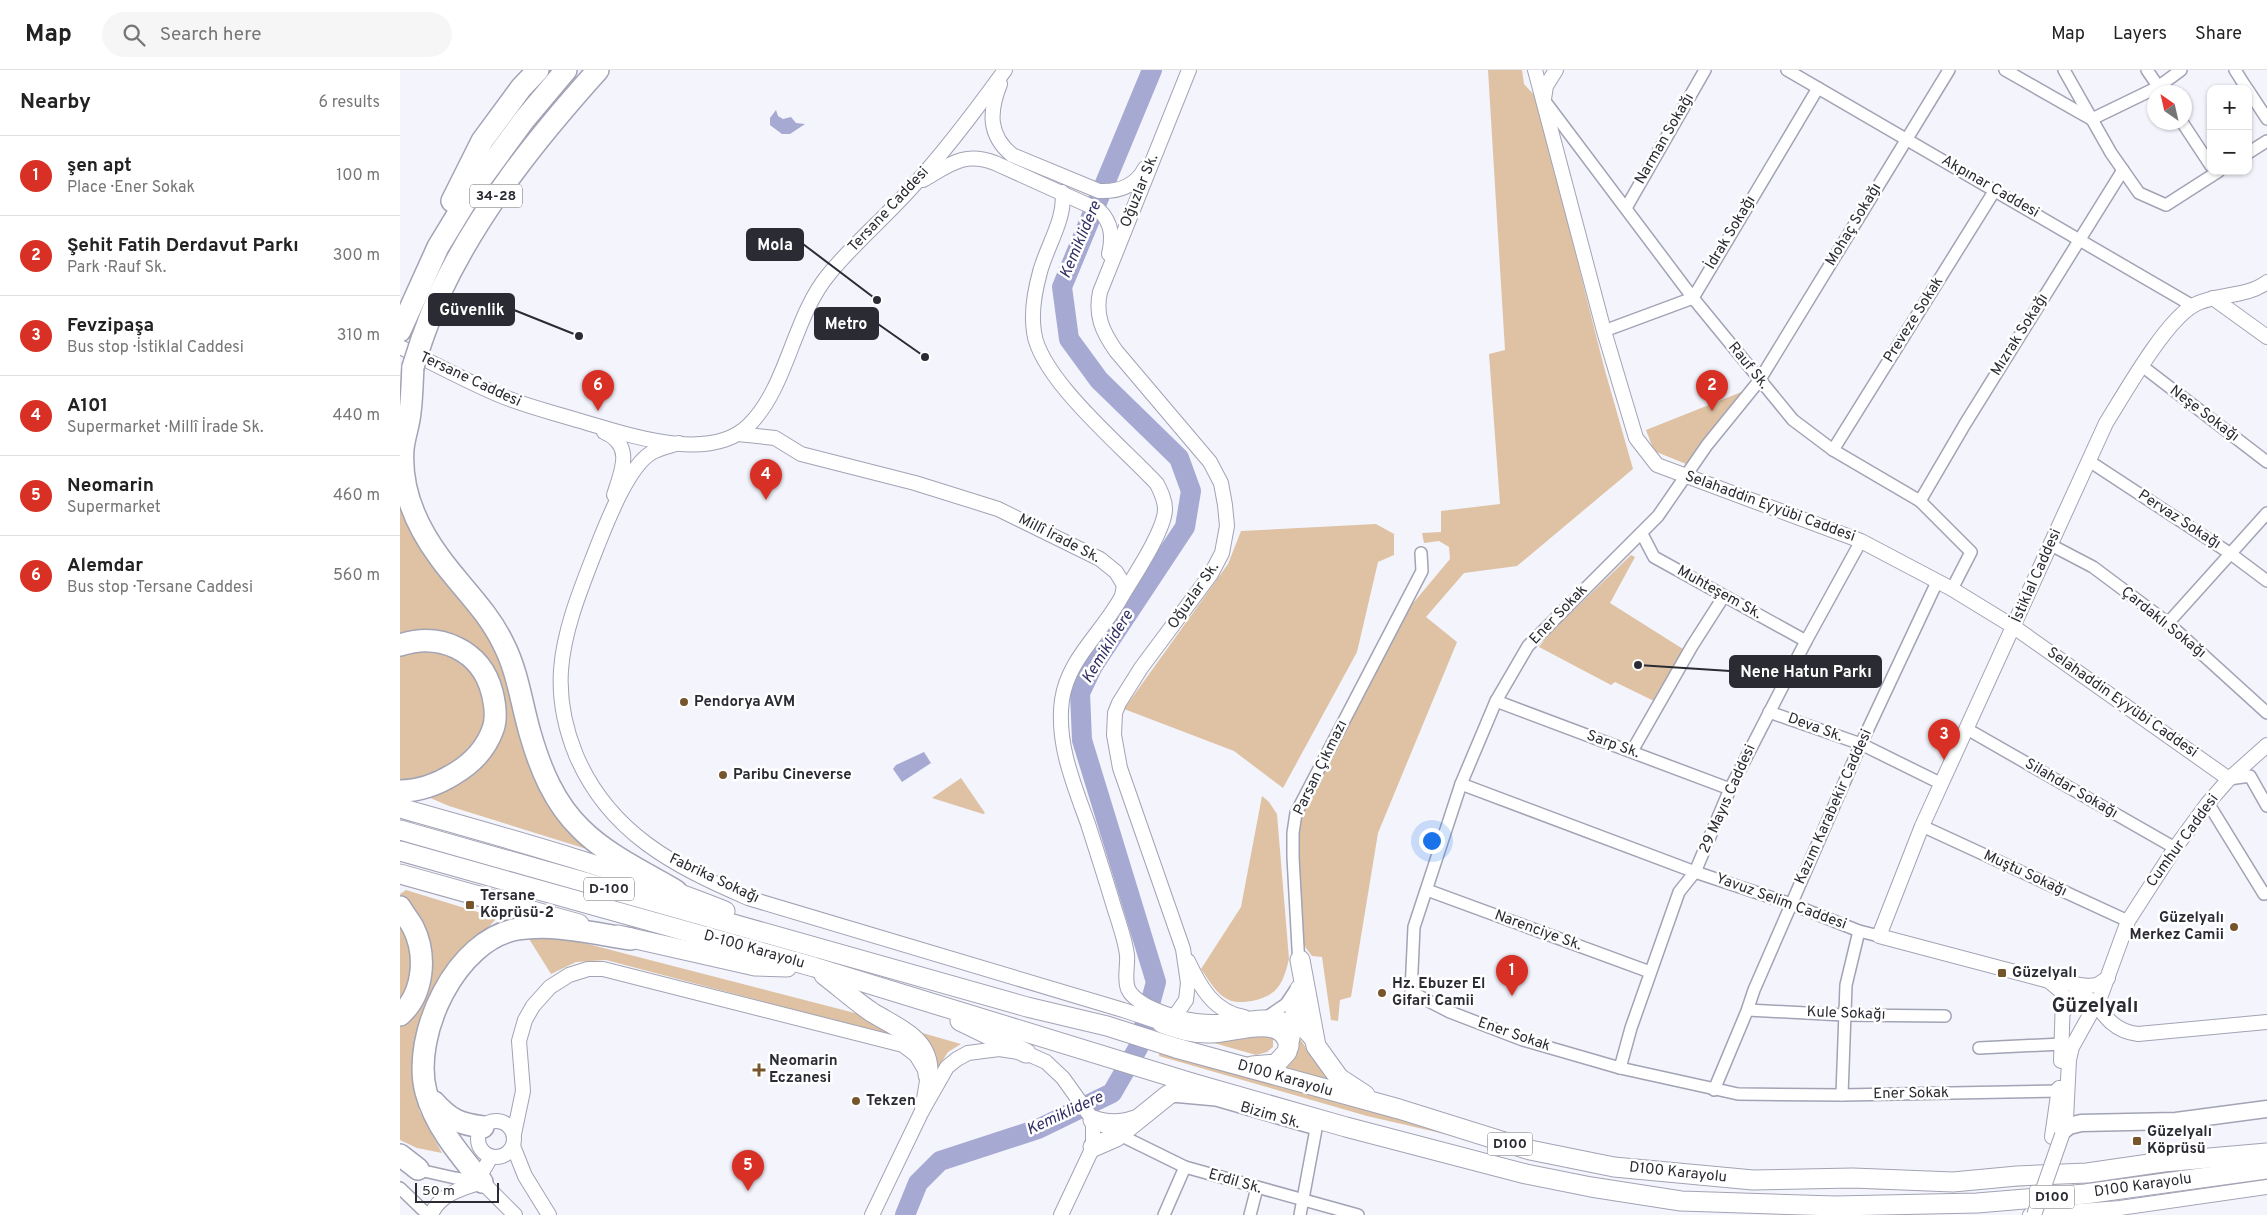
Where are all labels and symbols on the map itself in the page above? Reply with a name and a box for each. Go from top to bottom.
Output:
north arrow [2147,85,2192,130]
street label: Narman Sokağı [1631,90,1699,188]
street label: Akpınar Caddesi [1938,151,2042,223]
street label: Oğuzlar Sk. [1117,152,1163,230]
street label: Tersane Caddesi [845,163,933,257]
street label: Mohaç Sokağı [1822,180,1886,270]
road number: 34-28 [470,184,522,208]
street label: İdrak Sokağı [1701,192,1760,273]
water label: Kemiklidere [1056,198,1107,282]
callout: Mola [747,229,803,260]
text: Mola [757,236,793,256]
street label: Preveze Sokak [1880,273,1948,366]
street label: Mızrak Sokağı [1987,290,2053,380]
callout: Güvenlik [429,294,514,325]
text: Güvenlik [439,301,505,321]
callout: Metro [815,308,878,339]
text: Metro [825,315,867,335]
street label: Rauf Sk. [1723,339,1773,393]
street label: Tersane Caddesi [416,348,524,412]
pin: 6 [582,370,614,411]
pin: 2 [1696,370,1728,411]
street label: Neşe Sokağı [2165,382,2243,446]
pin: 4 [750,459,782,500]
street label: Selahaddin Eyyübi Caddesi [1682,467,1858,547]
street label: Pervaz Sokağı [2134,486,2224,554]
street label: Millî İrade Sk. [1015,509,1104,568]
street label: İstiklal Caddesi [2007,526,2066,626]
street label: Oğuzlar Sk. [1164,559,1224,633]
street label: Muhteşem Sk. [1673,562,1765,624]
street label: Ener Sokak [1526,581,1592,649]
street label: Çardaklı Sokağı [2117,583,2209,663]
water label: Kemiklidere [1078,606,1139,687]
street label: Selahaddin Eyyübi Caddesi [2043,644,2201,762]
callout: Nene Hatun Parkı [1730,656,1881,687]
text: Nene Hatun Parkı [1740,663,1872,683]
place label: Pendorya AVM [694,693,795,712]
marker: Pendorya AVM [678,696,690,708]
street label: Deva Sk. [1785,709,1845,747]
street label: Parsan Çıkmazı [1290,717,1352,819]
pin: 3 [1928,719,1960,760]
street label: Kazım Karabekir Caddesi [1791,726,1877,888]
street label: Sarp Sk. [1584,727,1642,763]
street label: 29 Mayıs Caddesi [1696,742,1760,856]
street label: Silahdar Sokağı [2021,755,2121,823]
place label: Paribu Cineverse [733,766,852,785]
marker: Paribu Cineverse [717,769,729,781]
street label: Cumhur Caddesi [2143,791,2223,891]
your location [1419,828,1445,854]
street label: Muştu Sokağı [1980,846,2070,902]
street label: Fabrika Sokağı [666,850,762,908]
street label: Yavuz Selim Caddesi [1713,869,1849,935]
road number: D-100 [584,878,634,901]
place label: Tersane Köprüsü-2 [480,887,554,923]
marker: Tersane Köprüsü-2 [464,899,476,911]
street label: Narenciye Sk. [1492,906,1584,956]
place label: Güzelyalı Merkez Camii [2129,909,2224,945]
marker: Güzelyalı Merkez Camii [2228,921,2240,933]
street label: D-100 Karayolu [701,927,807,973]
pin: 1 [1496,955,1528,996]
place label: Güzelyalı [2012,964,2077,983]
marker: Güzelyalı [1996,967,2008,979]
place label: Hz. Ebuzer El Gifari Camii [1392,975,1485,1011]
marker: Hz. Ebuzer El Gifari Camii [1376,987,1388,999]
district label: Güzelyalı [2052,994,2138,1020]
street label: Kule Sokağı [1806,1003,1886,1025]
street label: Ener Sokak [1475,1014,1553,1056]
place label: Neomarin Eczanesi [769,1052,838,1088]
street label: D100 Karayolu [1235,1056,1335,1102]
marker: Neomarin Eczanesi [753,1064,765,1076]
street label: Ener Sokak [1873,1084,1949,1104]
water label: Kemiklidere [1024,1087,1107,1140]
place label: Tekzen [866,1092,916,1111]
marker: Tekzen [850,1095,862,1107]
street label: Bizim Sk. [1238,1098,1302,1134]
place label: Güzelyalı Köprüsü [2147,1123,2212,1159]
road number: D100 [1488,1132,1532,1156]
marker: Güzelyalı Köprüsü [2131,1135,2143,1147]
pin: 5 [732,1150,764,1191]
street label: D100 Karayolu [1628,1158,1728,1188]
street label: Erdil Sk. [1206,1165,1264,1199]
street label: D100 Karayolu [2093,1170,2193,1202]
scale bar [415,1180,499,1203]
road number: D100 [2030,1186,2074,1208]

